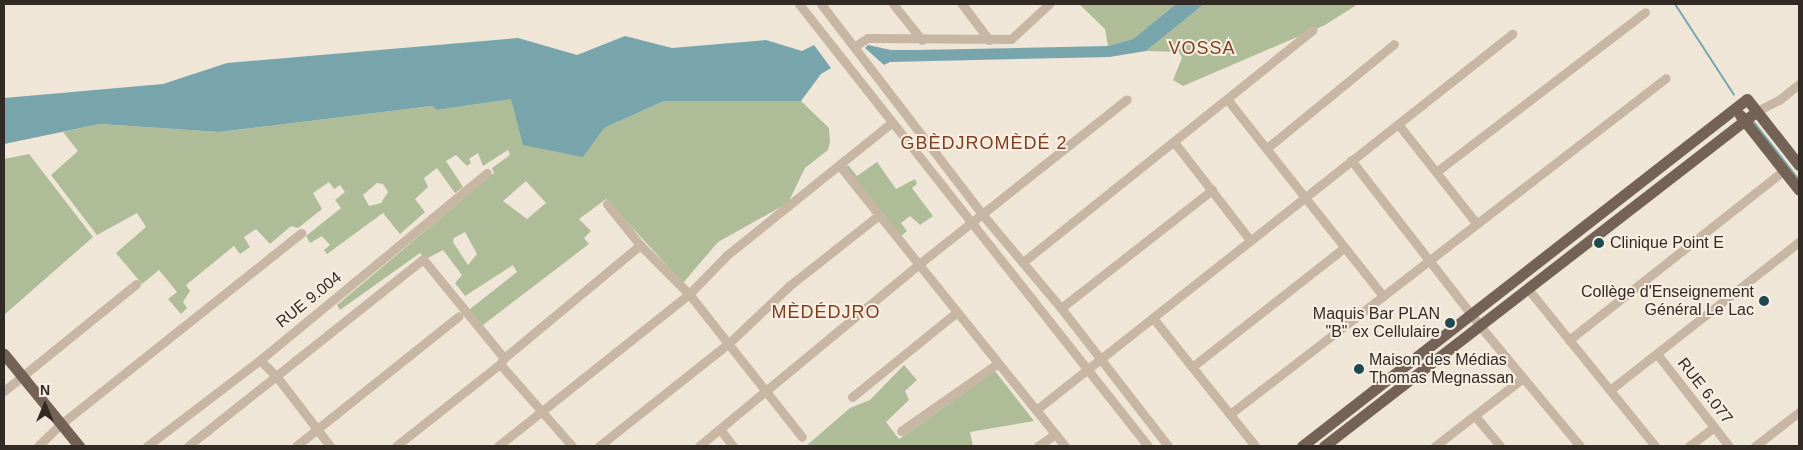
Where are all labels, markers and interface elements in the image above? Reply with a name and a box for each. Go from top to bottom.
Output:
district label: VOSSA [1168,37,1236,59]
district label: GBÈDJROMÈDÉ 2 [899,132,1069,154]
place label: Clinique Point E [1610,233,1724,253]
marker: Clinique Point E [1592,236,1606,250]
street label: RUE 9.004 [273,268,345,332]
place label: Collège d'Enseignement Général Le Lac [1581,282,1754,320]
marker: Collège d'Enseignement Général Le Lac [1758,295,1770,307]
district label: MÈDÉDJRO [770,301,882,323]
place label: Maquis Bar PLAN "B" ex Cellulaire [1313,304,1440,342]
marker: Maquis Bar PLAN "B" ex Cellulaire [1444,317,1456,329]
place label: Maison des Médias Thomas Megnassan [1369,350,1514,388]
street label: RUE 6.077 [1673,354,1737,428]
marker: Maison des Médias Thomas Megnassan [1353,363,1365,375]
north arrow [20,380,70,430]
text: N [40,382,50,398]

